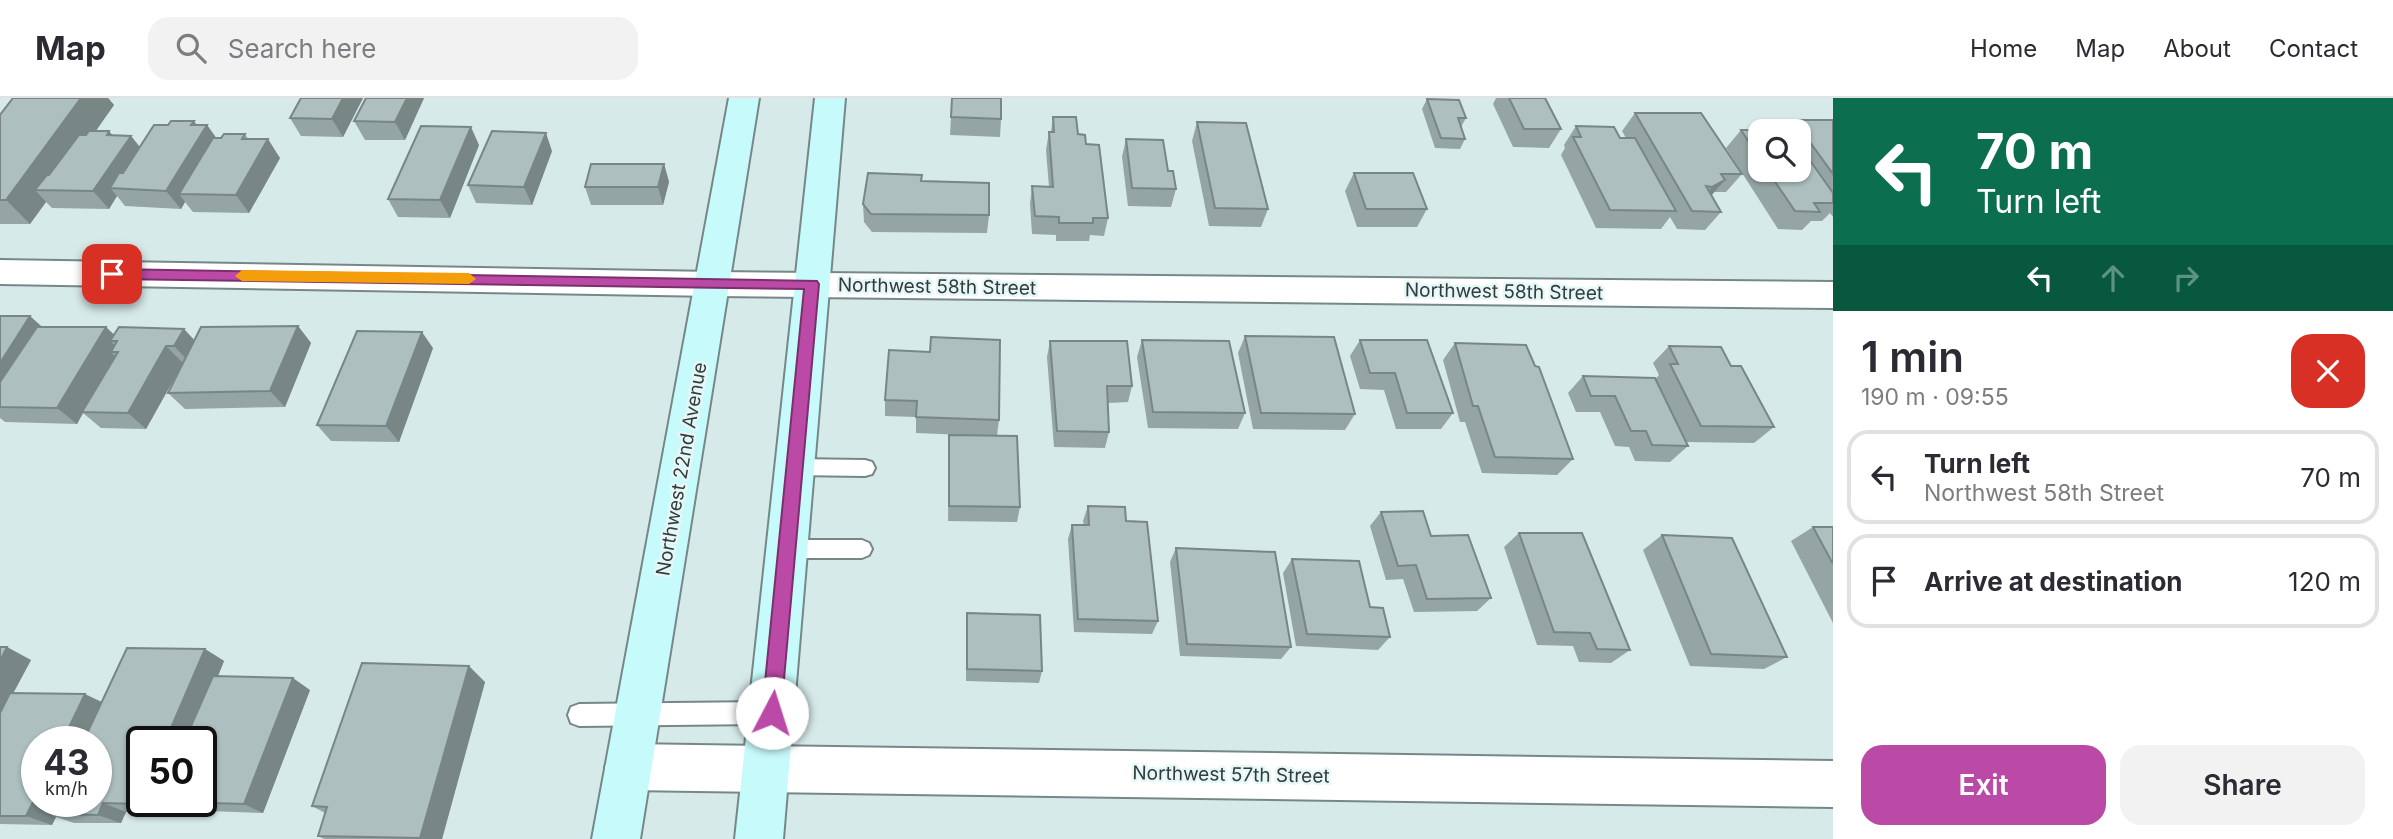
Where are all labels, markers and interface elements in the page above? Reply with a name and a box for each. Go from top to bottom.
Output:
search box [148,17,638,80]
text: Map [35,28,106,68]
icon: search [172,29,210,67]
text: Search here [228,33,376,64]
text: Home [1970,34,2037,63]
text: Map [2075,34,2125,63]
text: About [2163,34,2231,63]
text: Contact [2269,34,2358,63]
map controls [1748,119,1811,182]
button: search [1748,119,1811,182]
text: 70 m [1976,122,2093,181]
icon: left [1861,126,1952,217]
text: Turn left [1976,182,2101,221]
pin [82,244,142,304]
icon: arrive [93,255,131,293]
icon: left [2021,259,2059,297]
icon: ahead [2094,259,2132,297]
icon: right [2167,259,2205,297]
street label: Northwest 58th Street [838,273,1036,300]
street label: Northwest 58th Street [1405,278,1603,305]
text: 1 min [1861,331,1964,382]
button: close [2291,334,2365,408]
street label: Northwest 22nd Avenue [651,360,712,578]
text: 190 m · 09:55 [1861,383,2009,411]
text: Turn left [1924,448,2030,479]
icon: left [1865,458,1903,496]
text: 70 m [2300,462,2361,493]
text: Northwest 58th Street [1924,479,2164,507]
icon: arrive [1865,562,1903,600]
text: Arrive at destination [1924,566,2183,597]
text: 120 m [2288,566,2361,597]
position arrow [735,676,809,750]
speed limit sign: 50 [126,726,217,817]
text: 43 [43,741,90,783]
button: Exit [1861,745,2106,825]
button: Share [2120,745,2365,825]
street label: Northwest 57th Street [1132,761,1330,788]
text: km/h [45,778,88,799]

